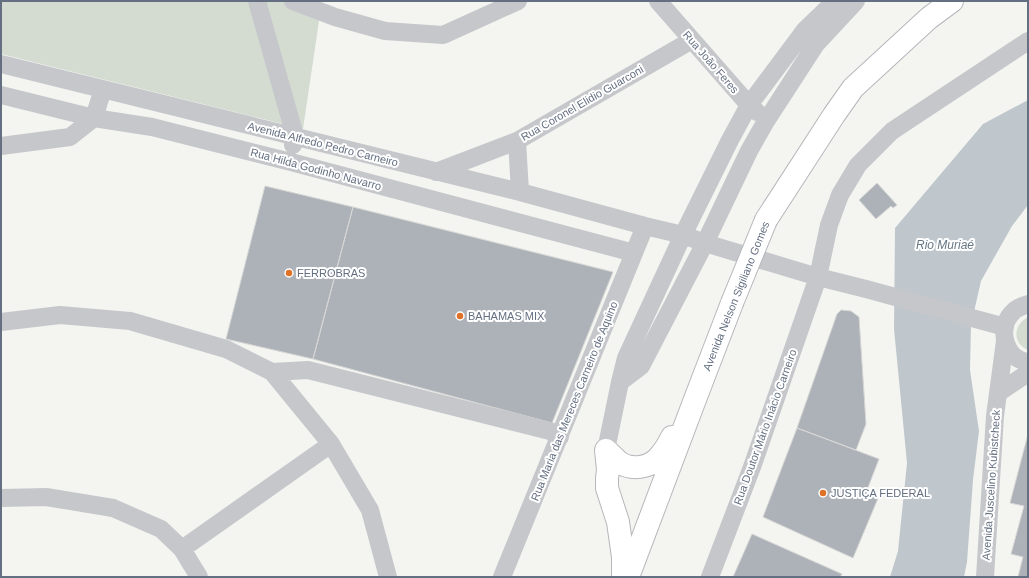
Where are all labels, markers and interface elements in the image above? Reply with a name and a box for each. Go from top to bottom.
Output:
street label: Rua João Feres [681,29,742,96]
street label: Rua Coronel Elidio Guarconi [519,63,645,143]
street label: Avenida Alfredo Pedro Carneiro [247,119,399,169]
street label: Rua Hilda Godinho Navarro [249,146,383,192]
street label: Avenida Nelson Sigiliano Gomes [700,219,772,372]
water label: Rio Muriaé [916,238,974,252]
place label: FERROBRAS [297,267,365,279]
marker: FERROBRAS [284,268,294,278]
street label: Rua Maria das Mereces Carneiro de Aquino [528,300,620,502]
place label: BAHAMAS MIX [468,310,545,322]
marker: BAHAMAS MIX [455,311,465,321]
street label: Rua Doutor Mário Inácio Carneiro [731,348,799,506]
street label: Avenida Juscelino Kubistcheck [980,409,1002,561]
place label: JUSTIÇA FEDERAL [831,487,930,499]
marker: JUSTIÇA FEDERAL [818,488,828,498]

